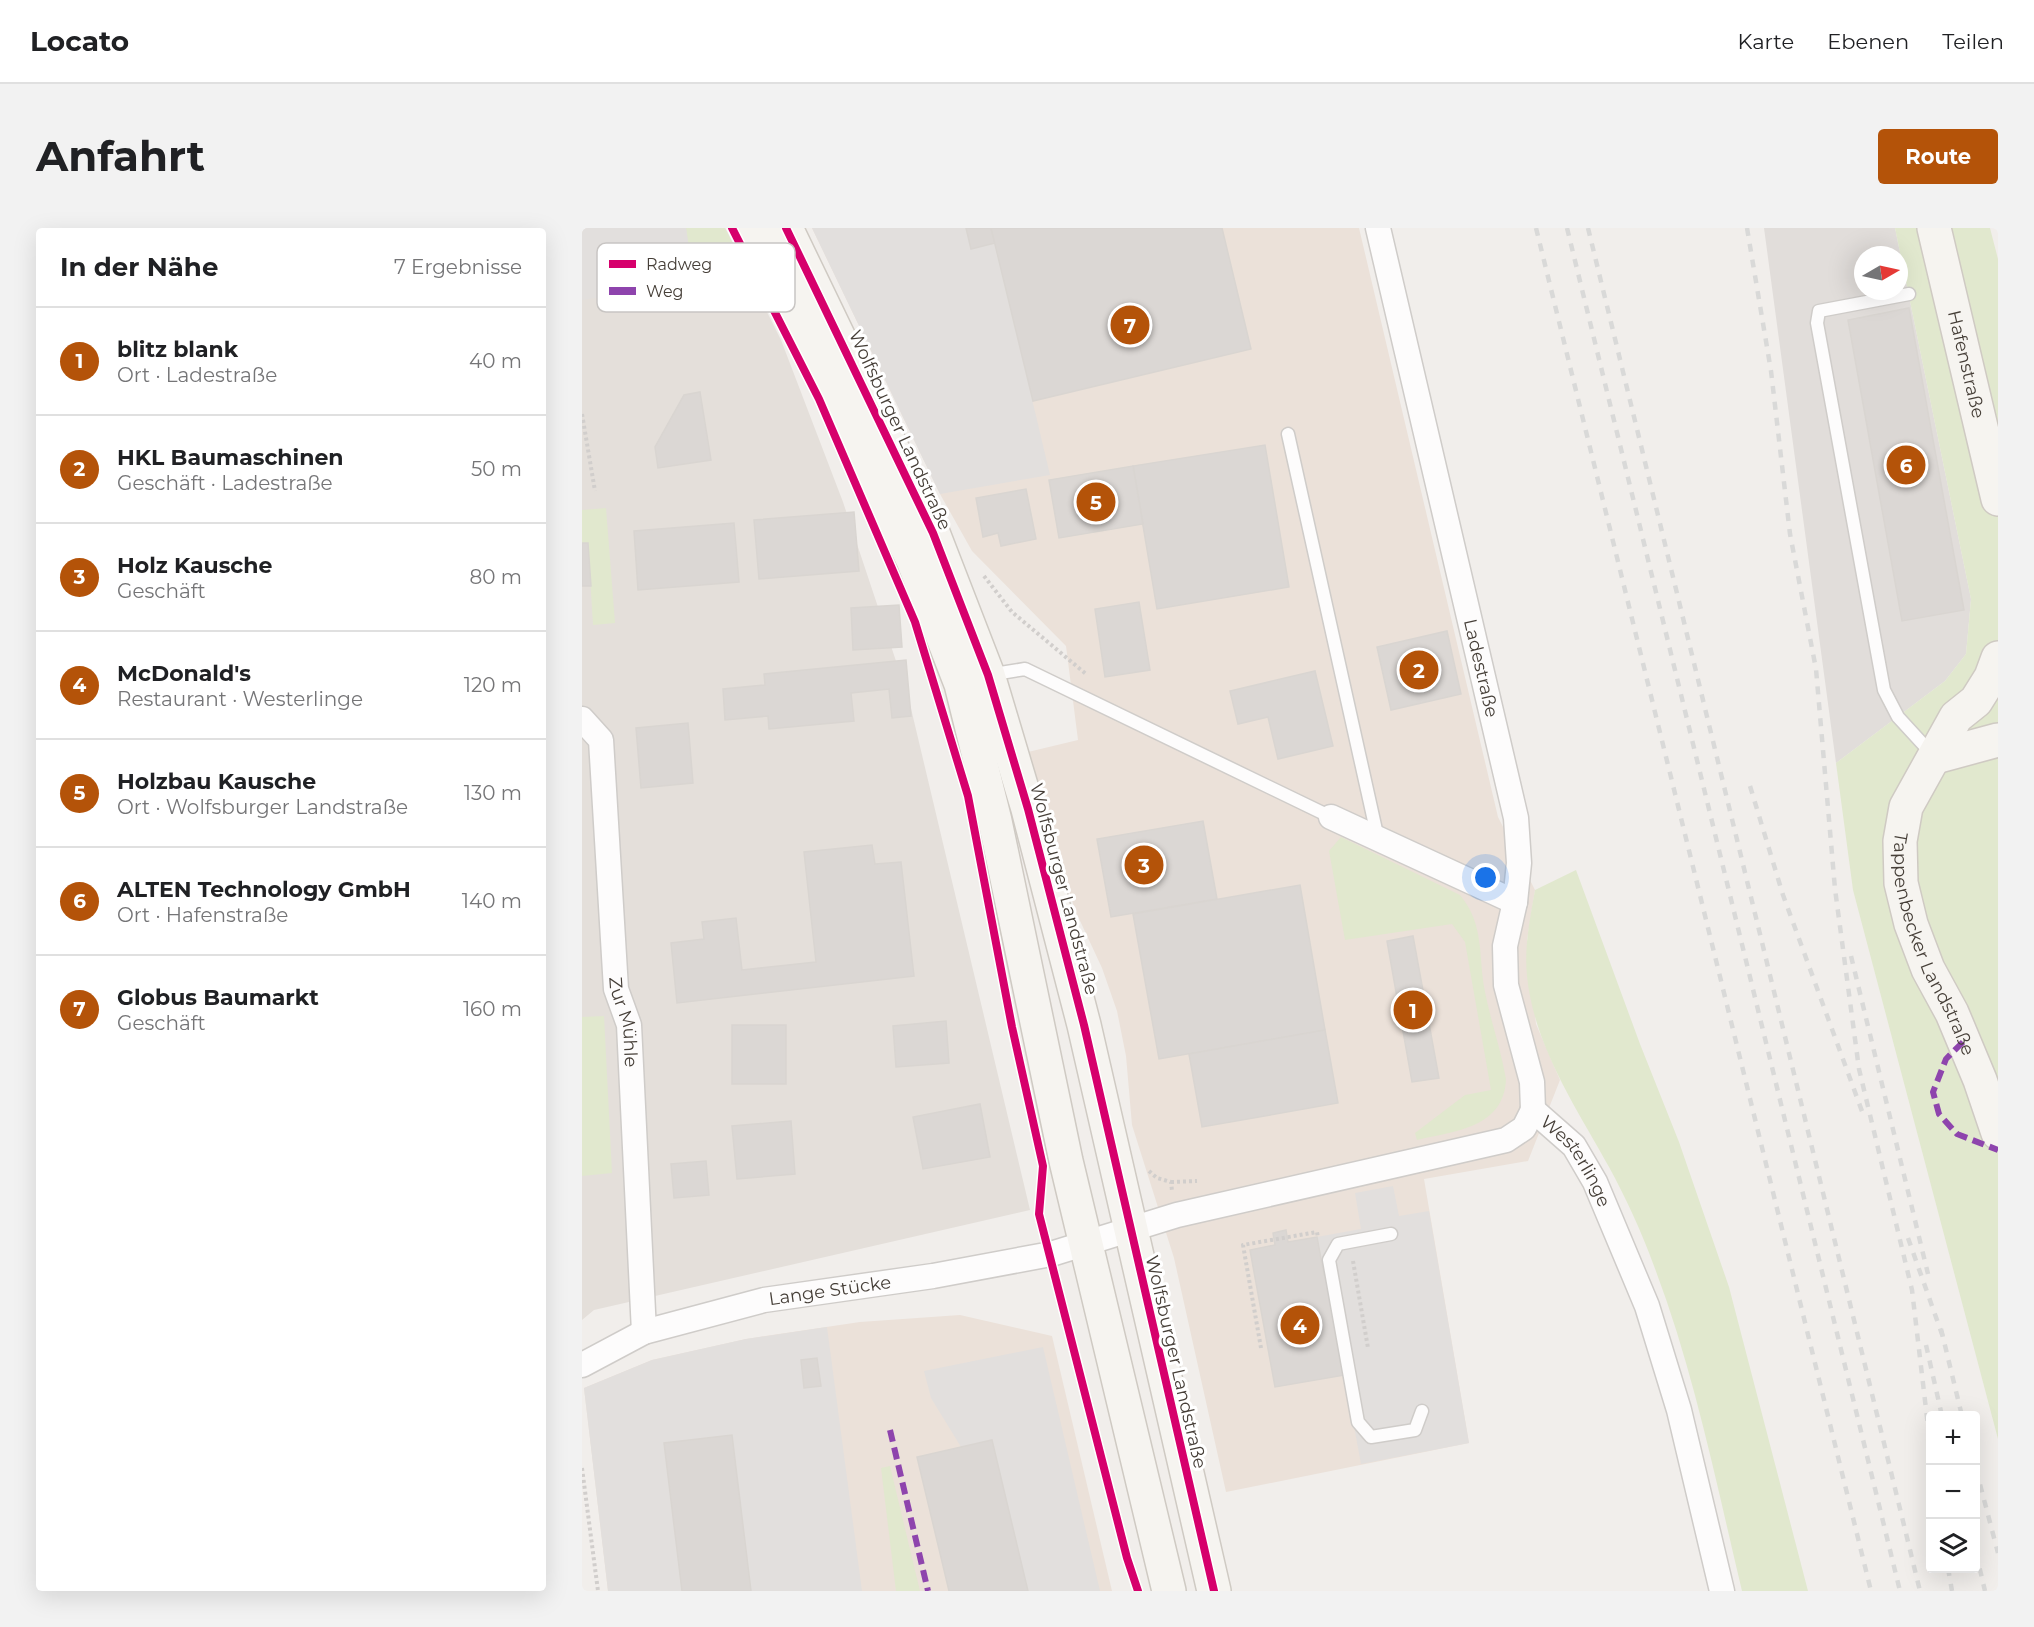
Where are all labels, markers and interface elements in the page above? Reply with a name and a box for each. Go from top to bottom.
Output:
text: Locato [30,24,129,58]
text: Karte [1738,29,1794,54]
text: Ebenen [1827,29,1909,54]
text: Teilen [1942,29,2004,54]
button: Route [1878,129,1998,184]
text: Anfahrt [36,130,205,182]
legend [597,243,795,312]
north arrow [1854,246,1908,300]
text: In der Nähe [60,251,218,283]
text: 7 Ergebnisse [394,255,522,279]
text: Radweg [646,255,712,274]
text: Weg [646,282,684,301]
pin: 7 [1110,302,1150,348]
street label: Hafenstraße [1943,308,1990,421]
street label: Wolfsburger Landstraße [844,326,956,534]
text: blitz blank [117,336,238,363]
text: 1 [76,349,83,373]
text: 40 m [469,349,522,373]
text: Ort · Ladestraße [117,363,277,387]
pin: 6 [1886,442,1926,488]
text: HKL Baumaschinen [117,444,344,471]
text: 2 [74,457,85,481]
text: 50 m [471,457,522,481]
text: Geschäft · Ladestraße [117,471,333,495]
pin: 5 [1076,480,1116,524]
text: Holz Kausche [117,552,272,579]
text: 3 [74,565,85,589]
text: 80 m [470,565,522,589]
text: Geschäft [117,579,206,603]
street label: Ladestraße [1459,617,1503,720]
pin: 2 [1400,648,1438,692]
text: McDonald's [117,660,251,687]
text: 4 [73,673,86,697]
text: 120 m [464,673,522,697]
text: Restaurant · Westerlinge [117,687,363,711]
text: Holzbau Kausche [117,768,316,795]
text: 5 [74,781,85,805]
text: 130 m [464,781,522,805]
street label: Wolfsburger Landstraße [1025,781,1103,997]
text: Ort · Wolfsburger Landstraße [117,795,408,819]
street label: Tappenbecker Landstraße [1889,831,1980,1059]
pin: 3 [1124,842,1164,888]
your location [1471,863,1500,892]
text: ALTEN Technology GmbH [117,876,411,903]
text: 6 [73,889,86,913]
text: 140 m [462,889,522,913]
text: Ort · Hafenstraße [117,903,288,927]
street label: Zur Mühle [604,976,642,1068]
text: Globus Baumarkt [117,984,319,1011]
pin: 1 [1394,988,1432,1032]
text: 7 [73,997,86,1021]
text: 160 m [463,997,522,1021]
text: Geschäft [117,1011,206,1035]
street label: Westerlinge [1536,1111,1615,1210]
street label: Wolfsburger Landstraße [1141,1253,1211,1471]
street label: Lange Stücke [767,1271,893,1310]
pin: 4 [1280,1302,1320,1348]
map controls [1926,1411,1980,1573]
button: + [1926,1411,1980,1465]
button: − [1926,1465,1980,1519]
button: layers [1926,1519,1980,1573]

